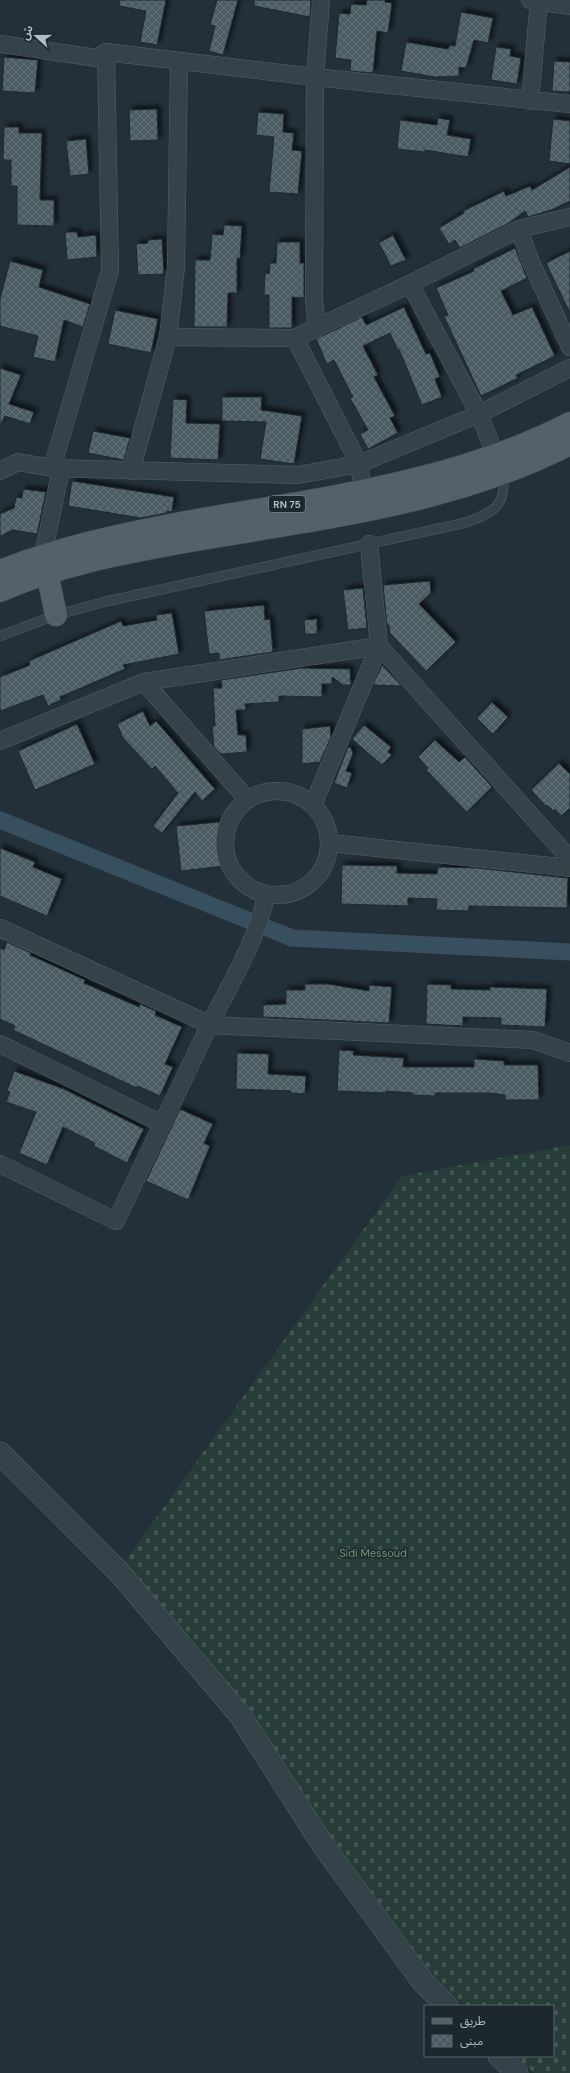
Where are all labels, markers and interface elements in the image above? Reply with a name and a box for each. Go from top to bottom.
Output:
north arrow [16,16,56,56]
text: ش [17,23,36,42]
road number: RN 75 [269,496,305,512]
park label: Sidi Messoud [339,1546,407,1560]
legend [424,2005,554,2057]
text: طريق [460,2013,486,2029]
text: مبنى [460,2033,483,2049]

